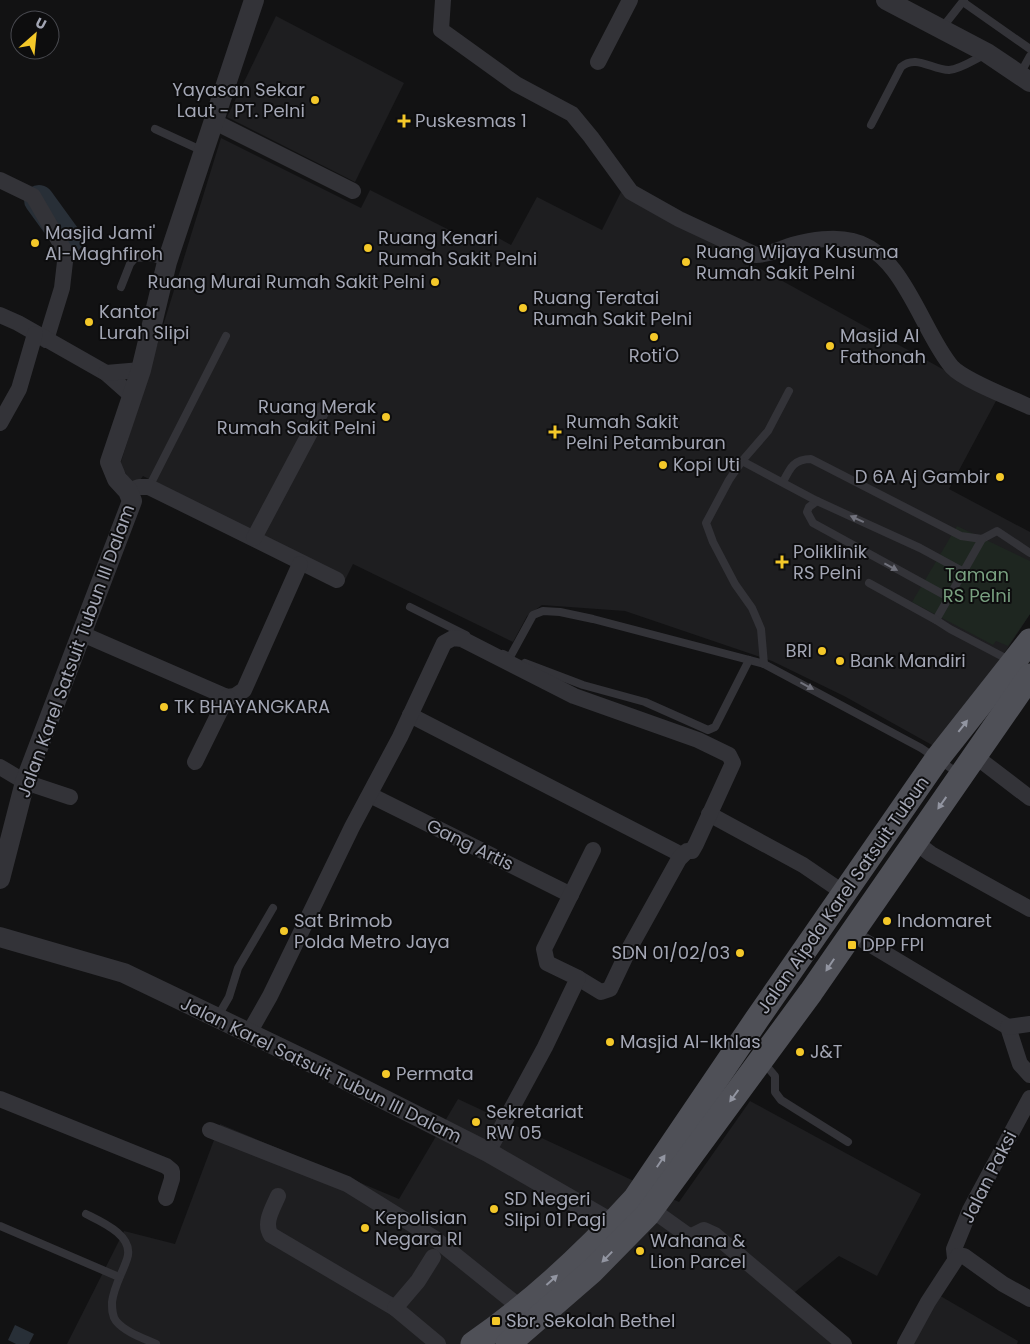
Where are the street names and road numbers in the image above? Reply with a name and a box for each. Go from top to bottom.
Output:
street label: Jalan Karel Satsuit Tubun III Dalam [11,501,140,801]
street label: Jalan Aipda Karel Satsuit Tubun [751,771,935,1019]
street label: Gang Artis [423,813,518,876]
street label: Jalan Karel Satsuit Tubun III Dalam [176,990,466,1149]
street label: Jalan Paksi [955,1126,1022,1227]

